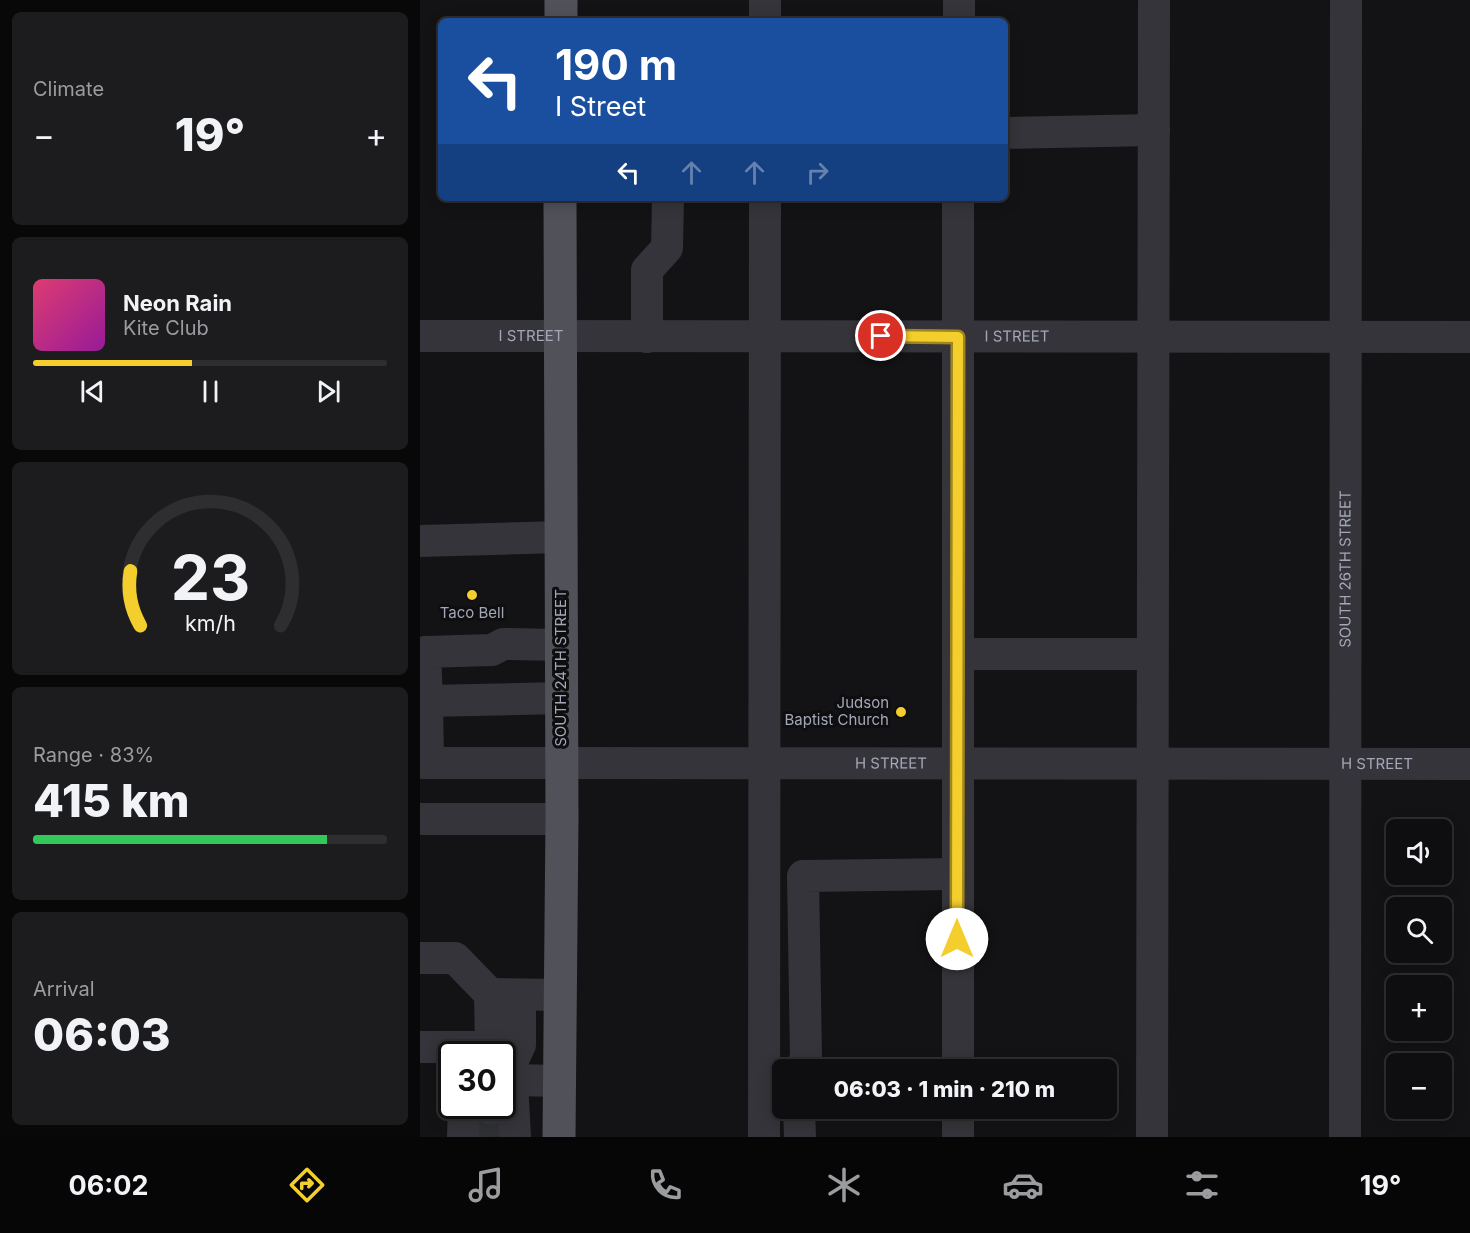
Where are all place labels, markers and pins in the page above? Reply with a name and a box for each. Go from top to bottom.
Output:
pin [855,310,906,361]
marker: Taco Bell [465,588,479,602]
place label: Taco Bell [440,603,504,622]
place label: Judson Baptist Church [784,693,889,729]
marker: Judson Baptist Church [894,705,908,719]

